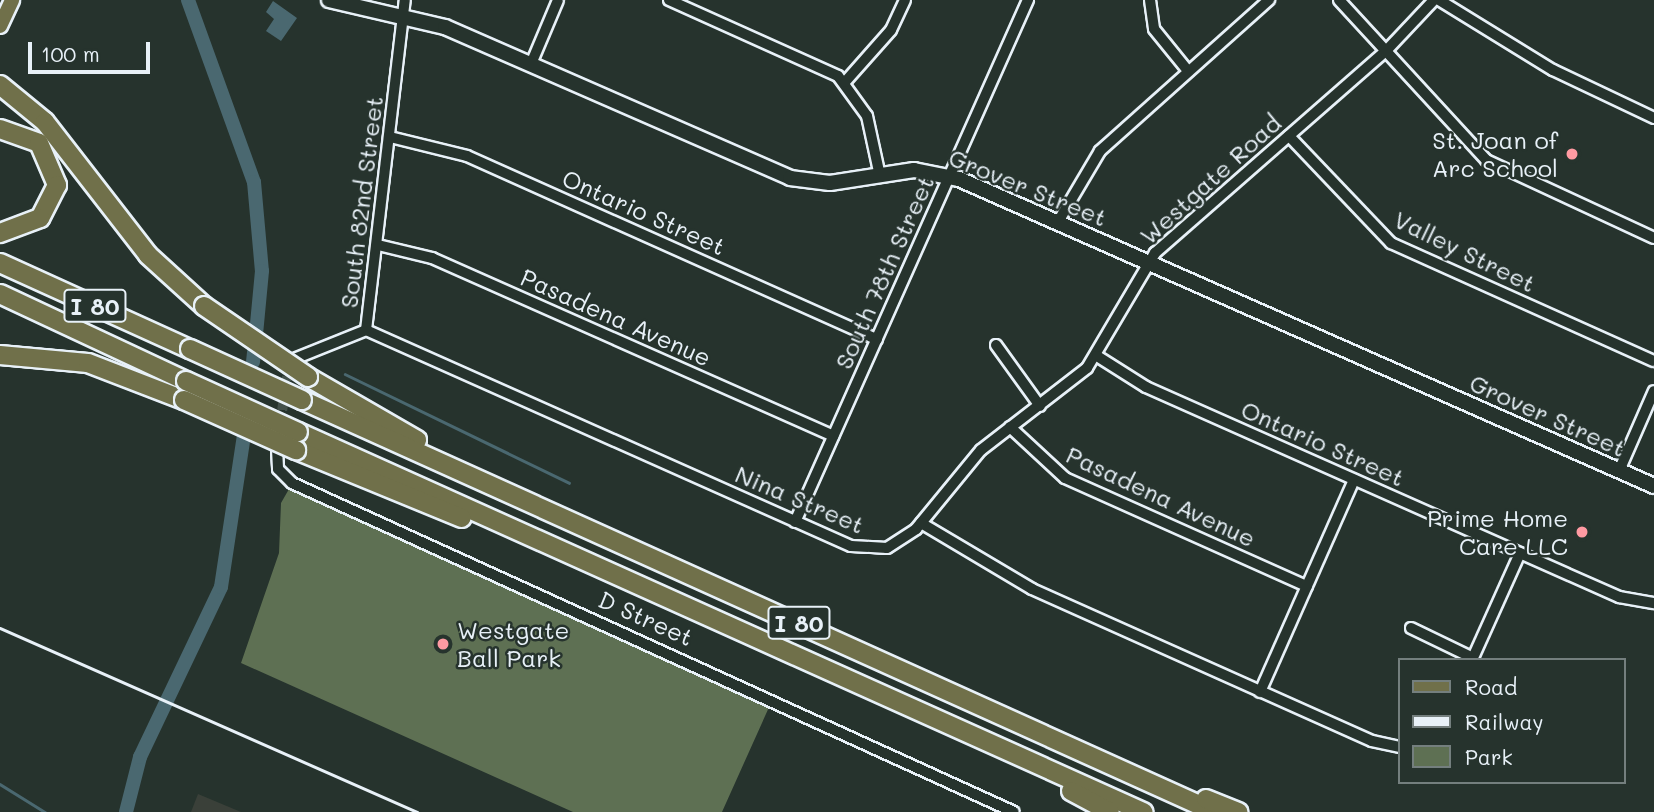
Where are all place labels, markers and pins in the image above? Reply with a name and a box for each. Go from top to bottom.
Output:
place label: St. Joan of Arc School [1432,126,1558,182]
marker: St. Joan of Arc School [1564,146,1580,162]
place label: Prime Home Care LLC [1427,504,1568,560]
marker: Prime Home Care LLC [1574,524,1590,540]
place label: Westgate Ball Park [457,616,569,672]
marker: Westgate Ball Park [435,636,451,652]

